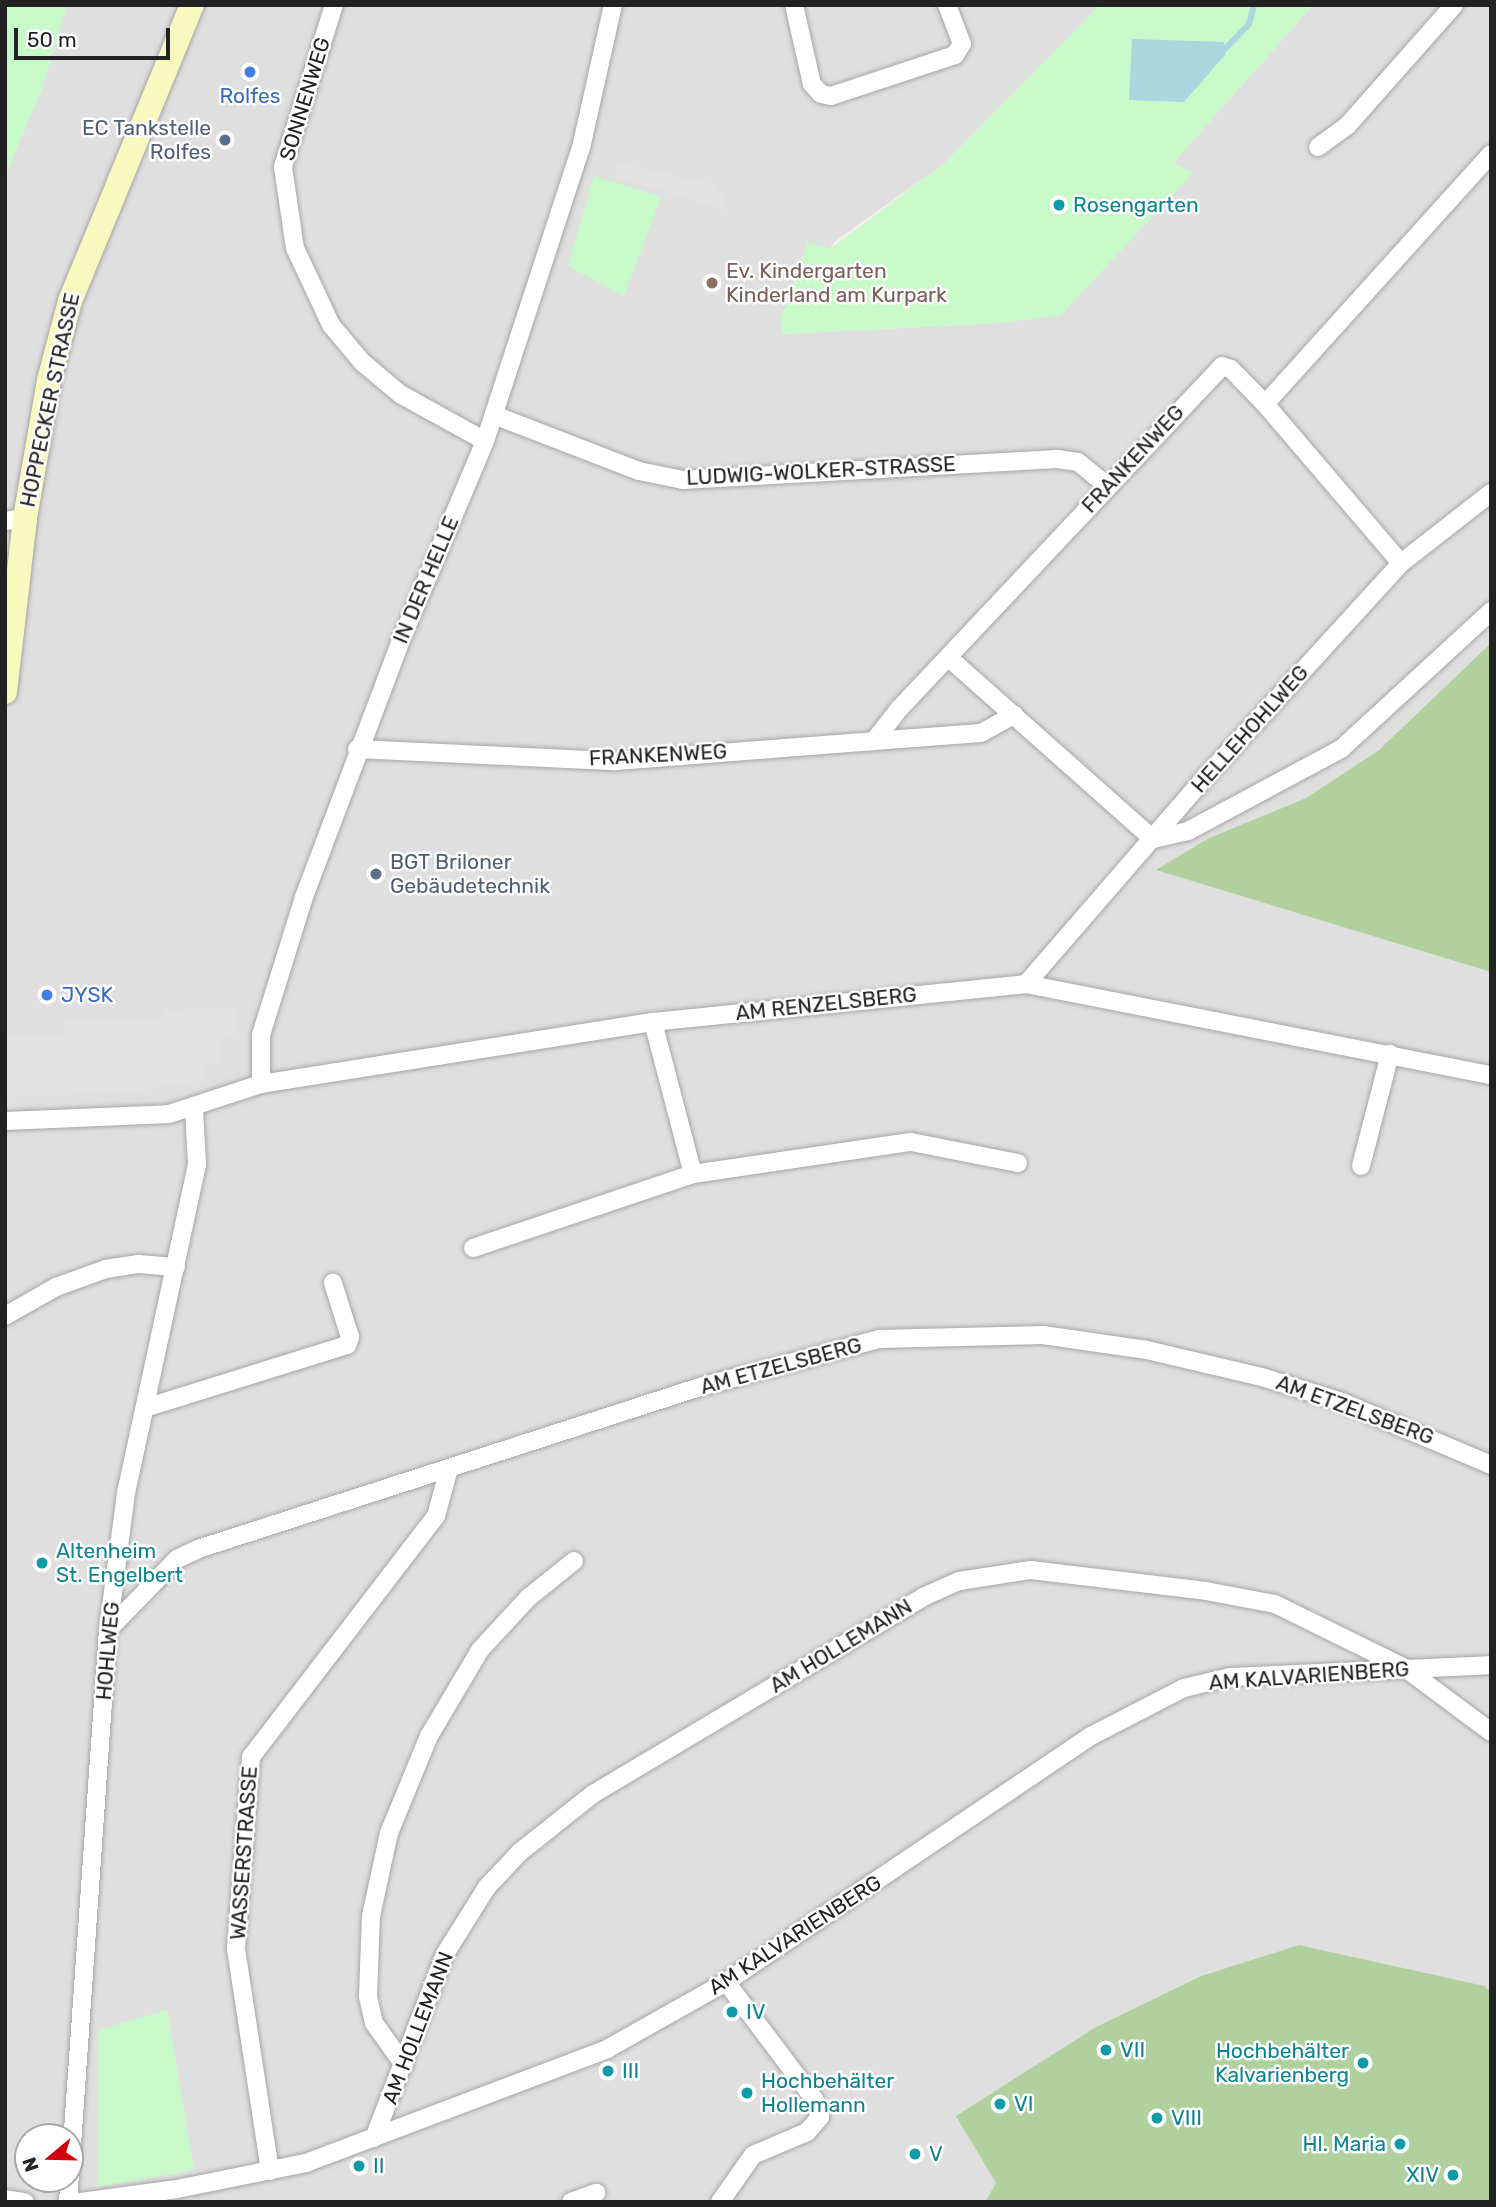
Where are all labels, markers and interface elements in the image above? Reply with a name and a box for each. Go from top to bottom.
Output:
scale bar [18,14,173,58]
text: 50 m [27,27,77,52]
street label: SONNENWEG [274,34,336,164]
marker: Rolfes [242,64,258,80]
place label: Rolfes [219,83,281,109]
place label: EC Tankstelle Rolfes [81,115,211,165]
marker: EC Tankstelle Rolfes [217,132,233,148]
place label: Rosengarten [1073,192,1199,218]
marker: Rosengarten [1051,197,1067,213]
place label: Ev. Kindergarten Kinderland am Kurpark [726,258,947,308]
marker: Ev. Kindergarten Kinderland am Kurpark [704,275,720,291]
street label: HOPPECKER STRASSE [15,291,85,509]
street label: FRANKENWEG [1077,400,1189,518]
street label: LUDWIG-WOLKER-STRASSE [686,451,956,491]
street label: IN DER HELLE [388,513,464,647]
street label: HELLEHOHLWEG [1186,660,1314,798]
street label: FRANKENWEG [588,739,728,771]
place label: BGT Briloner Gebäudetechnik [390,849,550,899]
marker: BGT Briloner Gebäudetechnik [368,866,384,882]
place label: JYSK [61,982,113,1008]
street label: AM RENZELSBERG [734,982,918,1026]
marker: JYSK [39,987,55,1003]
street label: AM ETZELSBERG [698,1332,864,1400]
street label: AM ETZELSBERG [1273,1370,1437,1450]
place label: Altenheim St. Engelbert [56,1538,183,1588]
marker: Altenheim St. Engelbert [34,1555,50,1571]
street label: AM HOLLEMANN [765,1594,917,1698]
street label: HOHLWEG [91,1601,125,1701]
street label: AM KALVARIENBERG [1208,1656,1410,1696]
street label: WASSERSTRASSE [225,1765,263,1941]
street label: AM KALVARIENBERG [704,1870,886,2000]
street label: AM HOLLEMANN [377,1948,459,2108]
place label: IV [746,1999,765,2025]
marker: IV [724,2004,740,2020]
place label: VII [1120,2037,1145,2063]
place label: Hochbehälter Kalvarienberg [1215,2038,1349,2088]
marker: VII [1098,2042,1114,2058]
marker: Hochbehälter Kalvarienberg [1355,2055,1371,2071]
place label: III [622,2058,639,2084]
marker: III [600,2063,616,2079]
place label: Hochbehälter Hollemann [761,2068,894,2118]
marker: Hochbehälter Hollemann [739,2085,755,2101]
place label: VI [1014,2091,1033,2117]
marker: VI [992,2096,1008,2112]
place label: VIII [1171,2105,1202,2131]
marker: VIII [1149,2110,1165,2126]
north arrow [14,2123,84,2193]
place label: Hl. Maria [1303,2131,1386,2157]
marker: Hl. Maria [1392,2136,1408,2152]
place label: V [929,2141,943,2167]
marker: V [907,2146,923,2162]
place label: II [373,2153,384,2179]
text: N [17,2154,44,2175]
marker: II [351,2158,367,2174]
place label: XIV [1406,2162,1439,2188]
marker: XIV [1445,2167,1461,2183]

